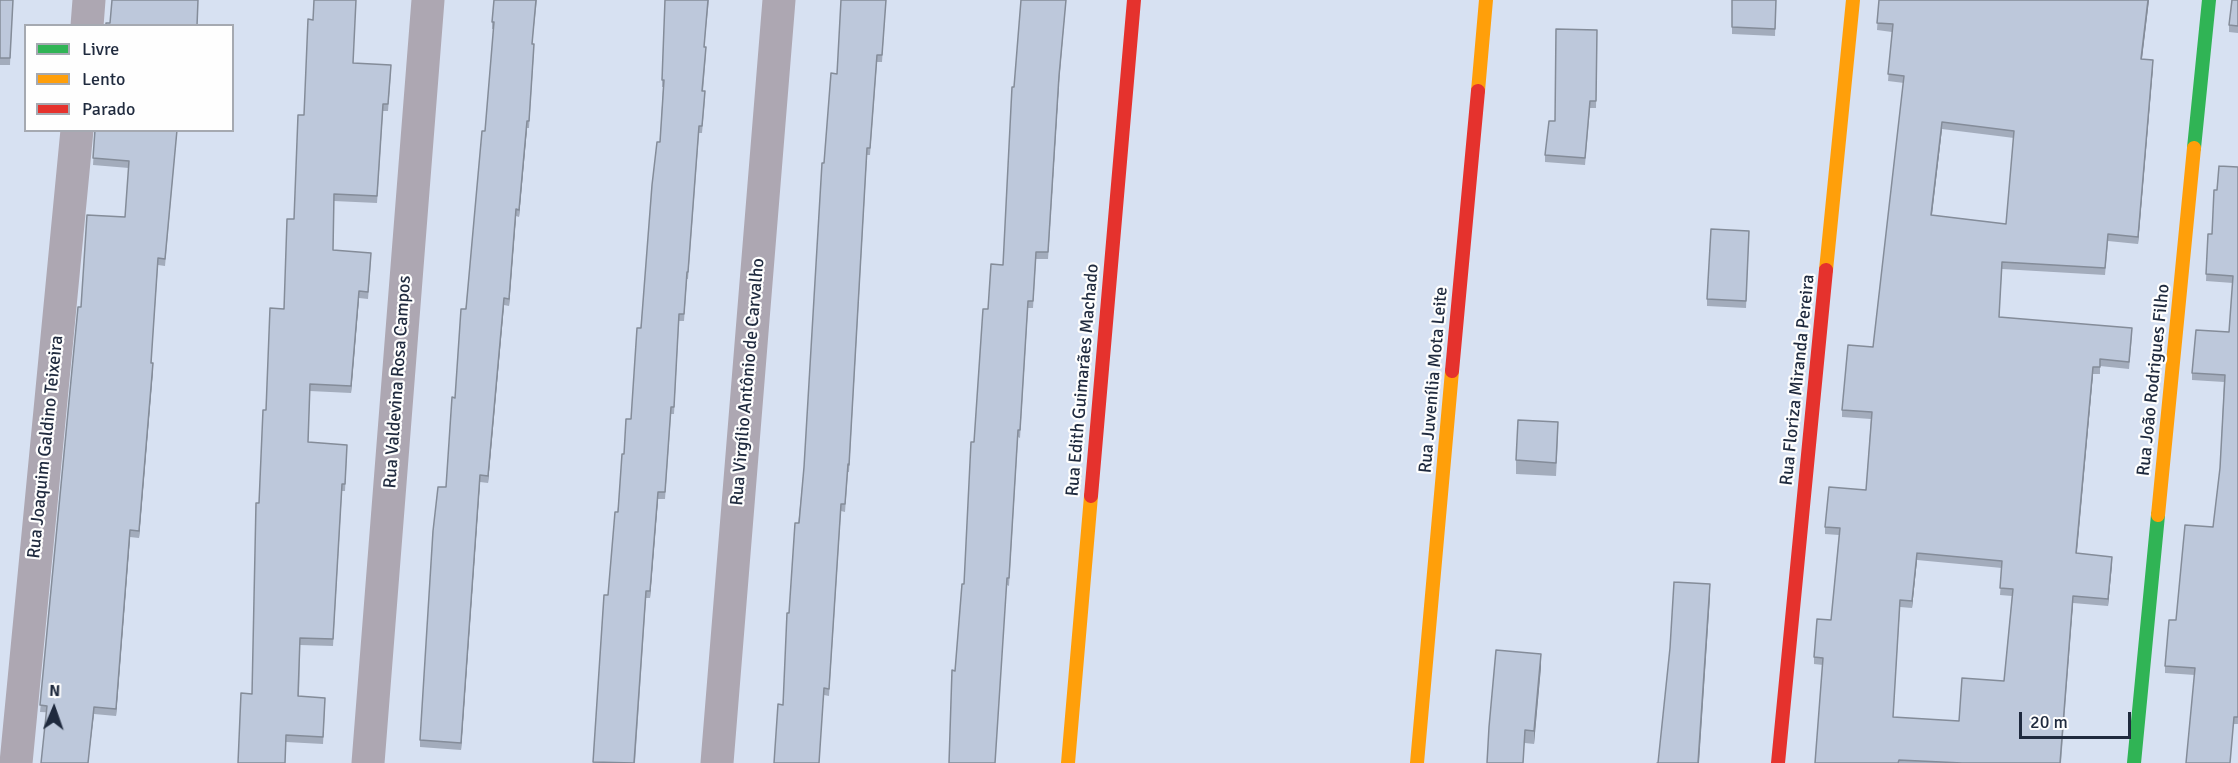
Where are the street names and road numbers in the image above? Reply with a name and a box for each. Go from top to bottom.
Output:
street label: Rua Virgílio Antônio de Carvalho [726,257,770,507]
street label: Rua Edith Guimarães Machado [1062,263,1104,497]
street label: Rua Floriza Miranda Pereira [1776,273,1820,487]
street label: Rua Valdevina Rosa Campos [380,275,416,489]
street label: Rua João Rodrigues Filho [2133,283,2175,477]
street label: Rua Juvenília Mota Leite [1415,286,1453,474]
street label: Rua Joaquim Galdino Teixeira [24,334,68,560]

